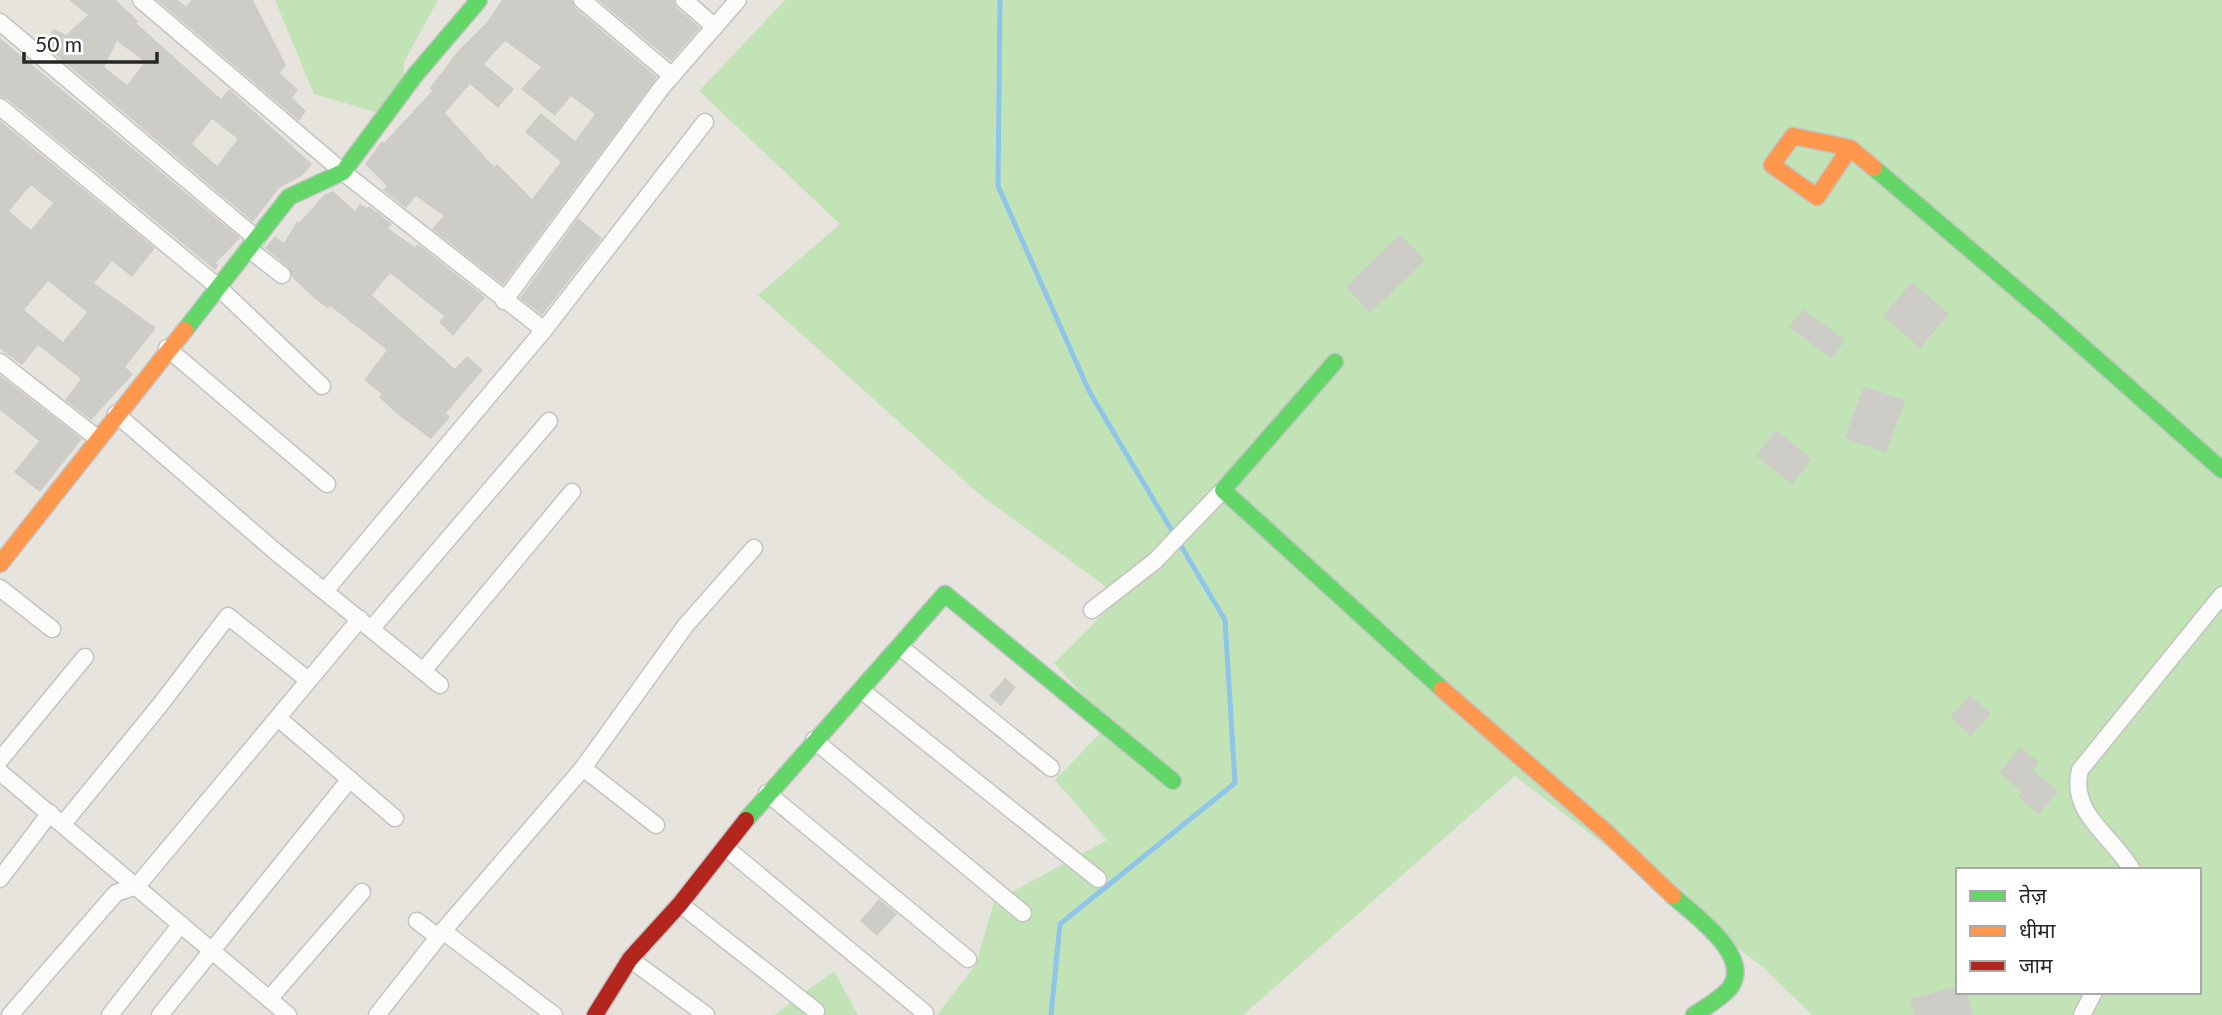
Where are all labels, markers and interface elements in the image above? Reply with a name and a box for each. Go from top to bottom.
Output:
scale bar [24,21,158,65]
text: 50 m [35,31,82,56]
legend [1956,868,2201,994]
text: तेज़ [2019,882,2047,907]
text: धीमा [2019,917,2056,942]
text: जाम [2019,952,2053,977]

